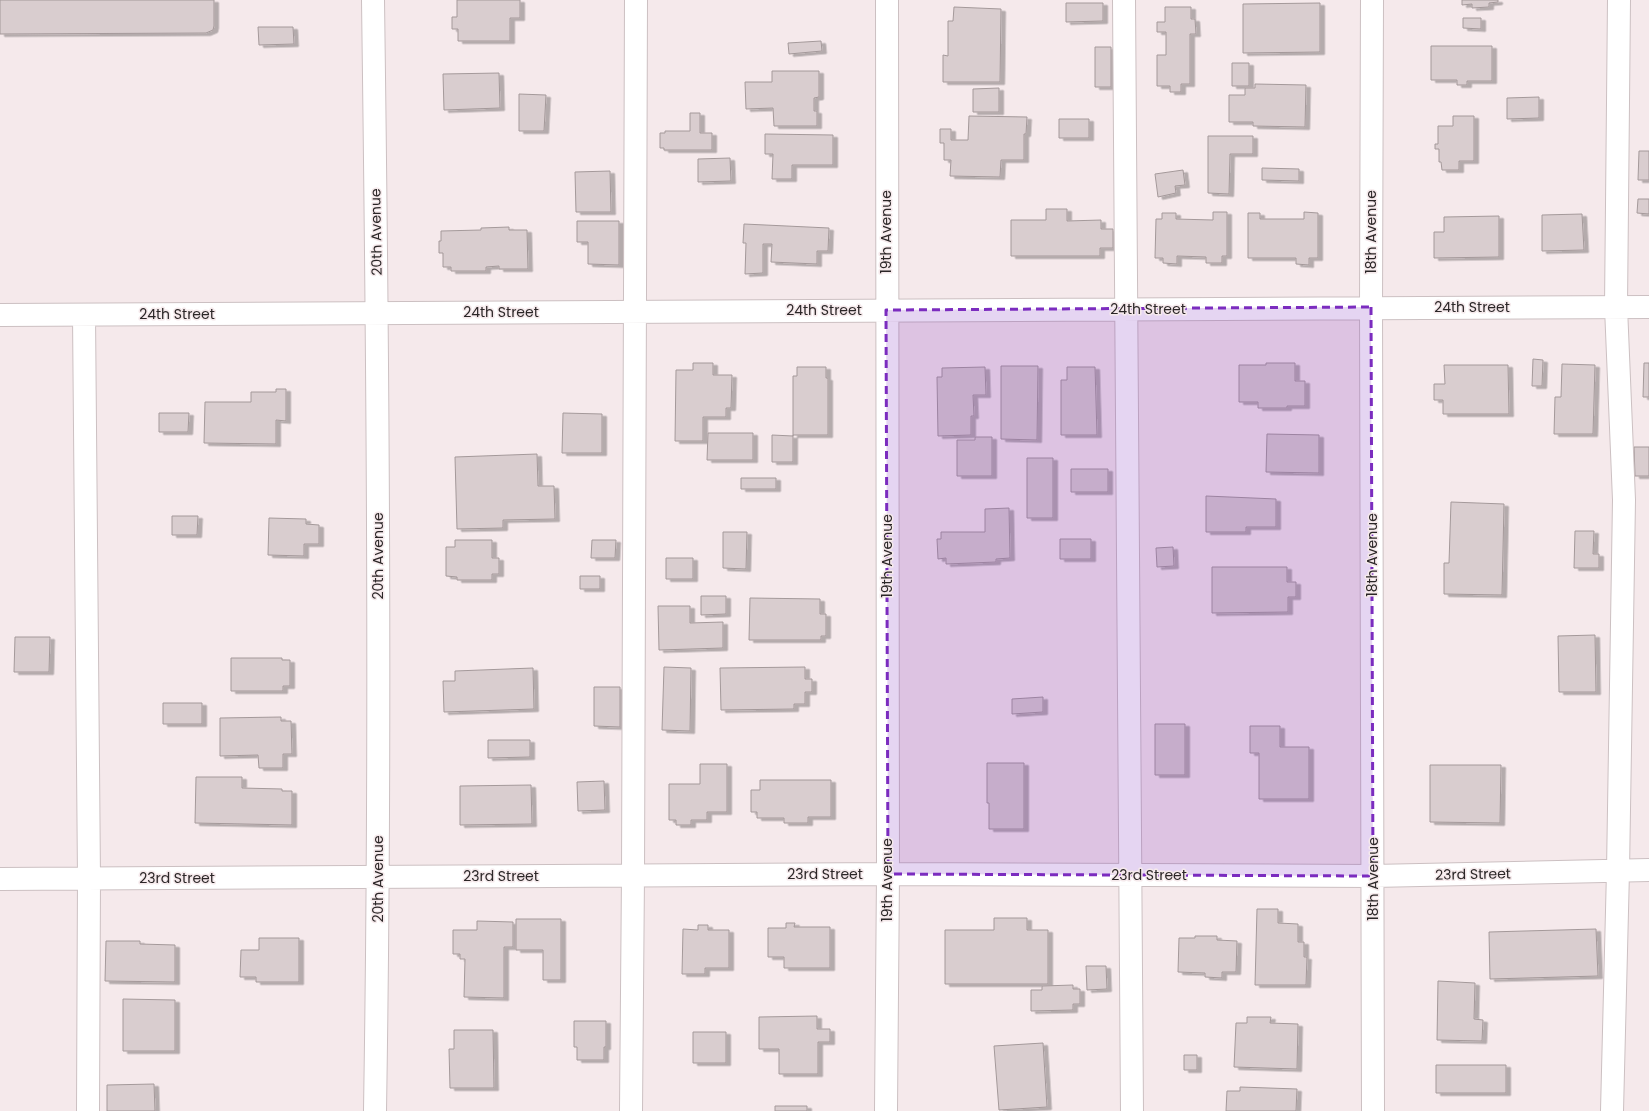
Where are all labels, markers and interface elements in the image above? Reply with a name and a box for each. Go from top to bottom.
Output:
street label: 20th Avenue [365,188,387,276]
street label: 19th Avenue [876,190,896,274]
street label: 18th Avenue [1361,190,1381,274]
street label: 24th Street [1434,297,1510,317]
street label: 24th Street [1110,299,1186,319]
street label: 24th Street [786,300,862,320]
street label: 24th Street [463,302,539,322]
street label: 24th Street [139,304,215,324]
street label: 20th Avenue [368,512,388,600]
street label: 18th Avenue [1362,513,1382,597]
street label: 19th Avenue [877,514,897,598]
street label: 20th Avenue [368,835,388,923]
street label: 18th Avenue [1363,837,1383,921]
street label: 19th Avenue [877,838,897,922]
street label: 23rd Street [1435,863,1511,885]
street label: 23rd Street [787,864,863,884]
street label: 23rd Street [1111,865,1187,885]
street label: 23rd Street [463,866,539,886]
street label: 23rd Street [139,868,215,888]

